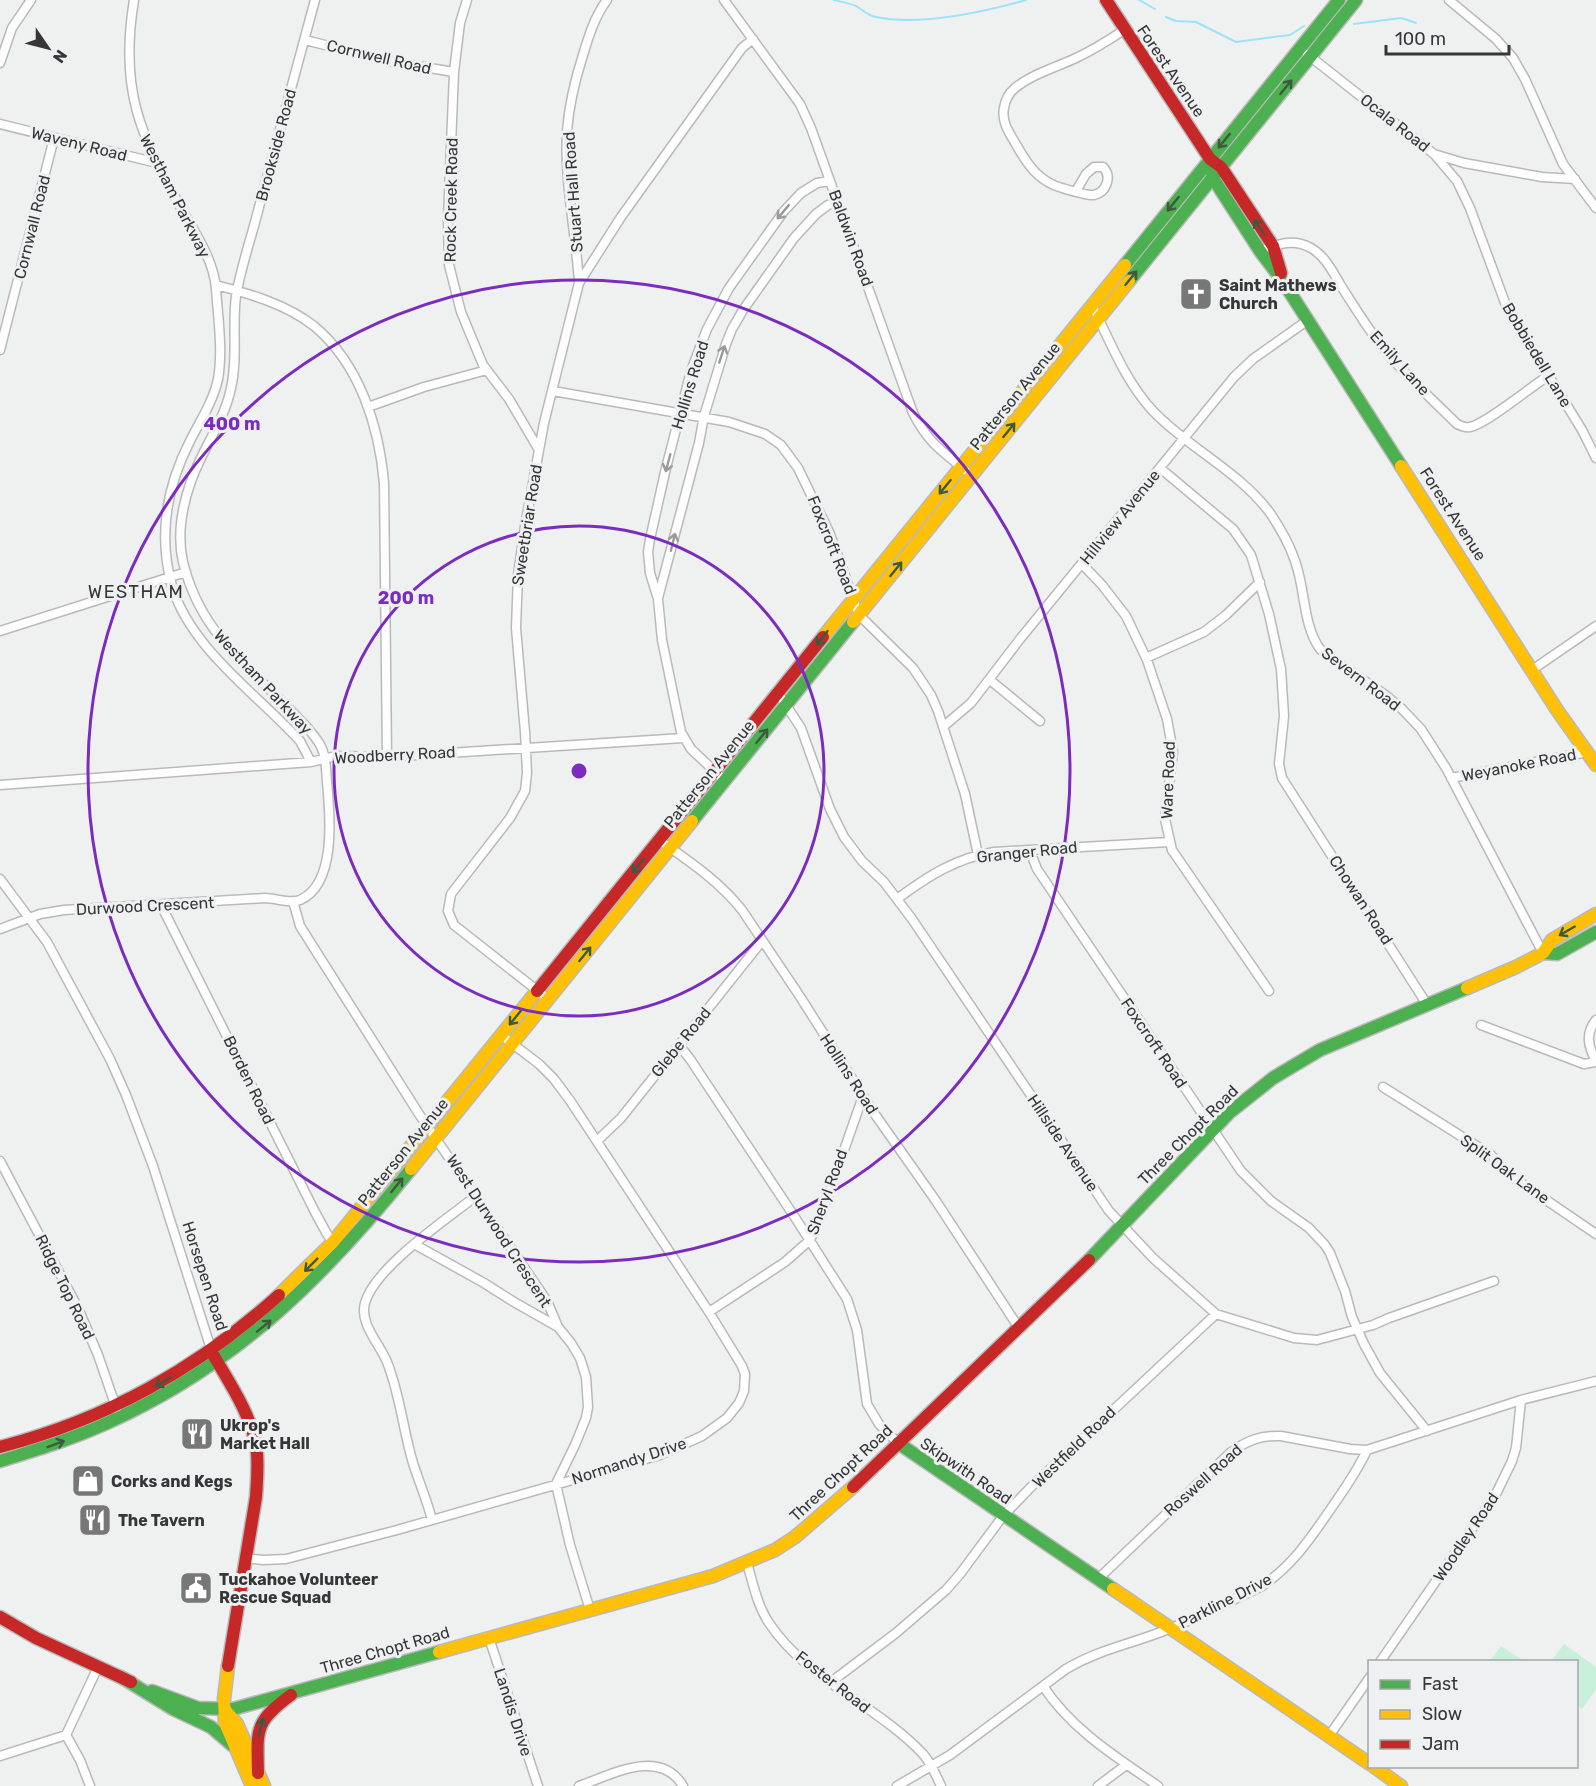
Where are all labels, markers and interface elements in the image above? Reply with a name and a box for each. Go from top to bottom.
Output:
north arrow [18,18,78,78]
scale bar [1386,18,1509,56]
street label: Forest Avenue [1133,21,1209,121]
text: 100 m [1395,28,1446,50]
street label: Cornwell Road [325,36,433,78]
text: N [49,46,71,66]
one-way arrow [1279,79,1292,95]
street label: Brookside Road [252,87,300,203]
street label: Ocala Road [1356,90,1434,156]
street label: Waveny Road [29,123,129,165]
street label: Westham Parkway [136,131,214,261]
street label: Stuart Hall Road [559,131,587,253]
one-way arrow [1217,133,1231,148]
street label: Rock Creek Road [440,137,462,263]
street label: Cornwall Road [10,173,54,281]
street label: Baldwin Road [825,187,877,289]
one-way arrow [1166,196,1180,211]
one-way arrow [776,204,790,219]
one-way arrow [1253,219,1265,235]
one-way arrow [1125,271,1138,287]
church icon: Saint Mathews Church [1178,276,1214,312]
place label: Saint Mathews Church [1219,276,1337,313]
street label: Bobbiedell Lane [1498,299,1576,411]
street label: Emily Lane [1366,327,1434,399]
street label: Hollins Road [667,338,713,432]
street label: Patterson Avenue [966,338,1064,454]
one-way arrow [718,345,729,364]
text: 400 m [203,413,261,435]
one-way arrow [1002,422,1015,438]
one-way arrow [661,453,673,472]
street label: Sweetbriar Road [508,463,546,587]
street label: Forest Avenue [1416,464,1490,564]
street label: Hillview Avenue [1076,466,1164,568]
one-way arrow [938,478,951,494]
street label: Foxcroft Road [804,493,860,597]
one-way arrow [668,533,680,552]
one-way arrow [889,562,902,578]
district label: WESTHAM [88,581,184,603]
text: 200 m [378,587,434,609]
street label: Westham Parkway [210,626,316,738]
one-way arrow [816,630,829,646]
street label: Severn Road [1318,643,1404,715]
street label: Patterson Avenue [660,716,758,832]
one-way arrow [755,728,768,744]
street label: Ware Road [1157,741,1179,819]
street label: Woodberry Road [334,742,456,768]
street label: Weyanoke Road [1460,745,1578,785]
centre of rings [569,761,589,781]
street label: Granger Road [976,837,1078,867]
street label: Chowan Road [1325,852,1397,948]
one-way arrow [632,858,645,874]
street label: Durwood Crescent [75,893,215,919]
one-way arrow [1559,926,1576,938]
one-way arrow [578,946,591,962]
street label: Foxcroft Road [1117,994,1191,1092]
street label: Glebe Road [647,1003,715,1081]
one-way arrow [508,1010,522,1025]
street label: Hollins Road [816,1030,882,1118]
street label: Borden Road [219,1033,279,1127]
street label: Three Chopt Road [1134,1081,1242,1189]
street label: Hillside Avenue [1023,1091,1103,1195]
street label: Patterson Avenue [354,1094,452,1210]
street label: Split Oak Lane [1457,1130,1553,1208]
street label: Sheryl Road [803,1147,851,1237]
street label: West Durwood Crescent [442,1151,556,1311]
one-way arrow [391,1177,404,1193]
street label: Horsepen Road [178,1219,232,1333]
street label: Ridge Top Road [31,1232,99,1342]
one-way arrow [303,1258,318,1272]
one-way arrow [256,1320,272,1333]
one-way arrow [155,1376,172,1388]
street label: Westfield Road [1028,1402,1120,1492]
restaurant icon: Ukrop's Market Hall [179,1416,215,1452]
place label: Ukrop's Market Hall [220,1416,310,1453]
street label: Three Chopt Road [786,1421,896,1525]
street label: Normandy Drive [569,1433,689,1488]
street label: Skipwith Road [917,1434,1015,1508]
one-way arrow [46,1438,65,1449]
street label: Roswell Road [1160,1440,1246,1520]
shop icon: Corks and Kegs [70,1463,106,1499]
place label: Corks and Kegs [111,1472,233,1491]
street label: Woodley Road [1429,1489,1503,1585]
restaurant icon: The Tavern [77,1502,113,1538]
place label: The Tavern [118,1511,205,1530]
street label: Parkline Drive [1175,1569,1275,1633]
public building icon: Tuckahoe Volunteer Rescue Squad [178,1570,214,1606]
place label: Tuckahoe Volunteer Rescue Squad [219,1570,379,1607]
street label: Three Chopt Road [318,1622,452,1678]
street label: Foster Road [792,1647,874,1717]
legend [1368,1660,1578,1768]
street label: Landis Drive [490,1666,536,1758]
text: Fast [1422,1673,1458,1695]
text: Slow [1422,1703,1462,1725]
one-way arrow [255,1718,267,1737]
text: Jam [1422,1733,1459,1755]

